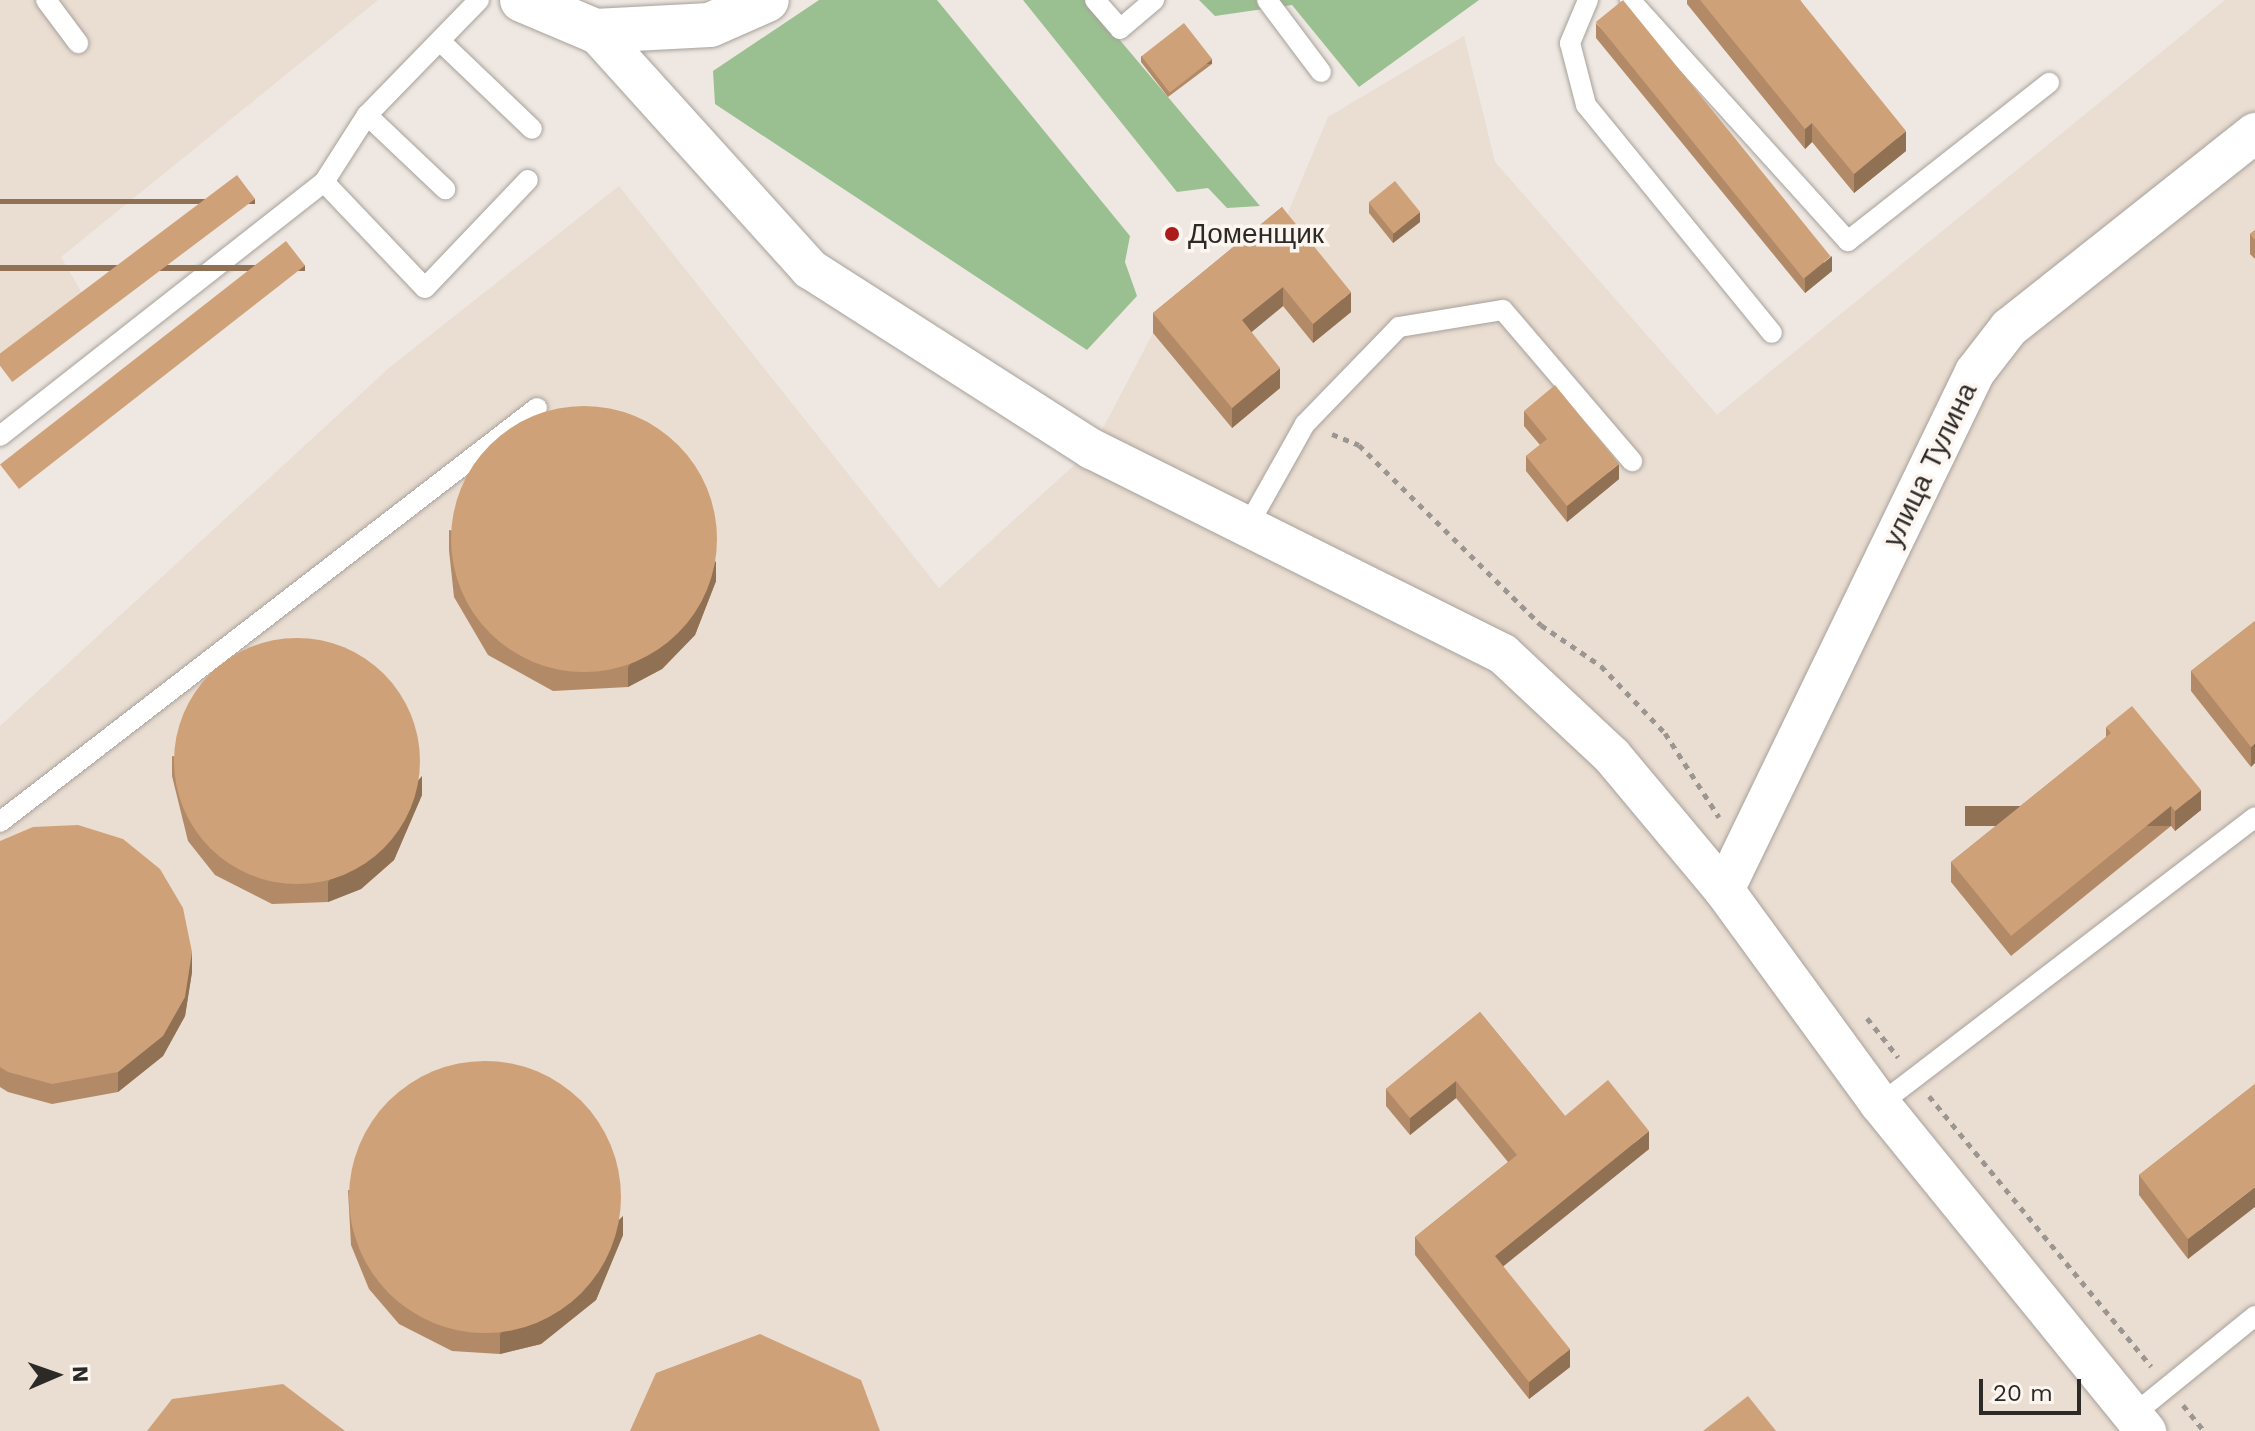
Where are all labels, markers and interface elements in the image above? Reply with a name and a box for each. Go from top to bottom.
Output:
place label: Доменщик [1188,217,1324,251]
marker: Доменщик [1163,225,1181,243]
street label: улица Тулина [1876,377,1984,553]
north arrow [16,1335,96,1415]
scale bar [1983,1363,2085,1413]
text: N [68,1366,93,1383]
text: 20 m [1993,1379,2053,1407]

